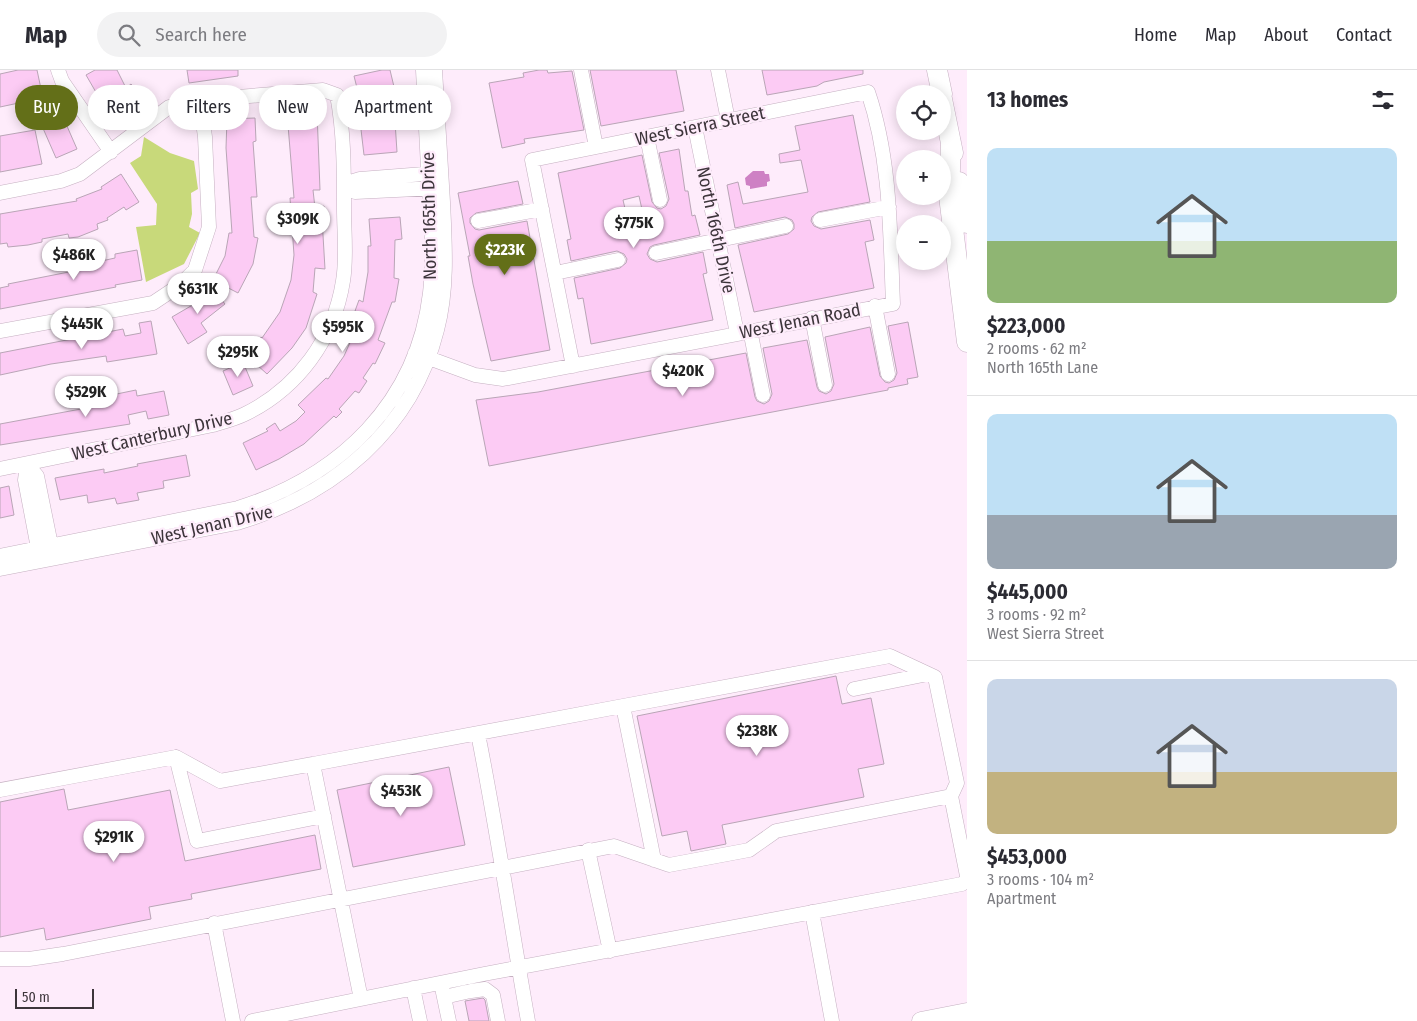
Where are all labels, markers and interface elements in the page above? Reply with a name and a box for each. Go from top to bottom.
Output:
search box [97,12,447,57]
text: Map [25,21,67,49]
icon: search [115,21,143,49]
text: Search here [155,23,247,46]
text: Home [1134,24,1177,46]
text: Map [1205,24,1236,46]
text: About [1264,24,1308,46]
text: Contact [1336,24,1392,46]
chip: Buy [15,85,78,130]
chip: Rent [88,85,158,130]
chip: Filters [168,85,249,130]
chip: New [259,85,327,130]
chip: Apartment [337,85,451,130]
map controls [896,85,951,270]
button: locate [896,85,951,140]
icon: filters [1369,86,1397,114]
text: 13 homes [987,87,1068,113]
street label: West Sierra Street [633,102,767,150]
button: + [896,150,951,205]
street label: North 165th Drive [417,152,441,280]
street label: North 166th Drive [692,165,740,295]
icon: home [1147,181,1237,271]
pin: $309K [263,202,333,245]
pin: $775K [599,206,669,249]
text: $309K [277,209,319,228]
text: $775K [615,213,653,232]
button: − [896,215,951,270]
pin: $223K [470,234,540,276]
pin: $486K [39,238,109,281]
text: $223K [485,240,525,259]
text: $486K [53,245,95,264]
pin: $631K [163,272,233,315]
text: $631K [178,279,218,298]
street label: West Jenan Road [737,298,863,344]
pin: $445K [47,308,117,350]
pin: $595K [308,310,378,353]
text: $223,000 [987,313,1065,339]
text: $445K [61,314,103,333]
text: $595K [322,317,364,336]
pin: $295K [203,336,273,378]
text: 2 rooms · 62 m² [987,339,1086,358]
text: $295K [218,342,258,361]
pin: $420K [648,354,718,397]
text: North 165th Lane [987,358,1098,377]
text: $420K [662,361,704,380]
pin: $529K [51,376,121,418]
text: $529K [66,382,106,401]
street label: West Canterbury Drive [70,407,234,465]
icon: home [1147,446,1237,536]
street label: West Jenan Drive [149,500,275,550]
text: $445,000 [987,579,1068,605]
text: 3 rooms · 92 m² [987,605,1086,624]
text: West Sierra Street [987,624,1104,643]
icon: home [1147,711,1237,801]
pin: $238K [722,714,792,757]
text: $238K [737,721,777,740]
pin: $453K [366,774,436,817]
text: $453K [381,781,421,800]
pin: $291K [79,820,149,863]
text: $291K [94,827,134,846]
text: $453,000 [987,844,1067,870]
text: 3 rooms · 104 m² [987,870,1094,889]
text: Apartment [987,889,1056,908]
scale bar [15,986,94,1009]
text: 50 m [22,989,50,1006]

